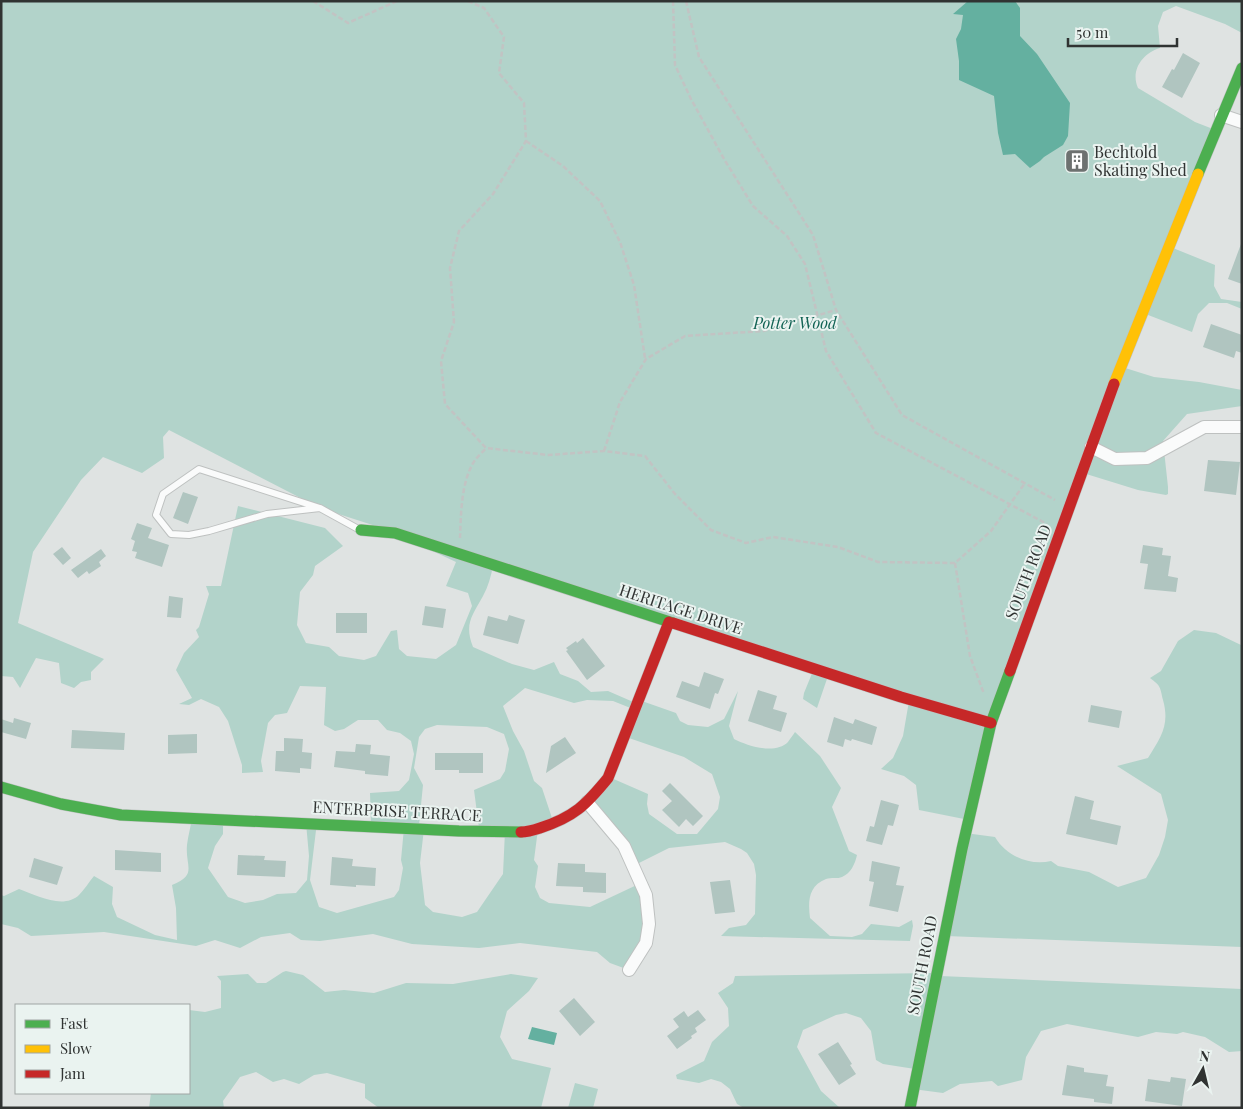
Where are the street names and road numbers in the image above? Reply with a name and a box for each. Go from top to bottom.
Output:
street label: SOUTH ROAD [1000,521,1055,623]
street label: HERITAGE DRIVE [617,579,746,638]
street label: ENTERPRISE TERRACE [312,796,482,825]
street label: SOUTH ROAD [902,914,941,1016]

